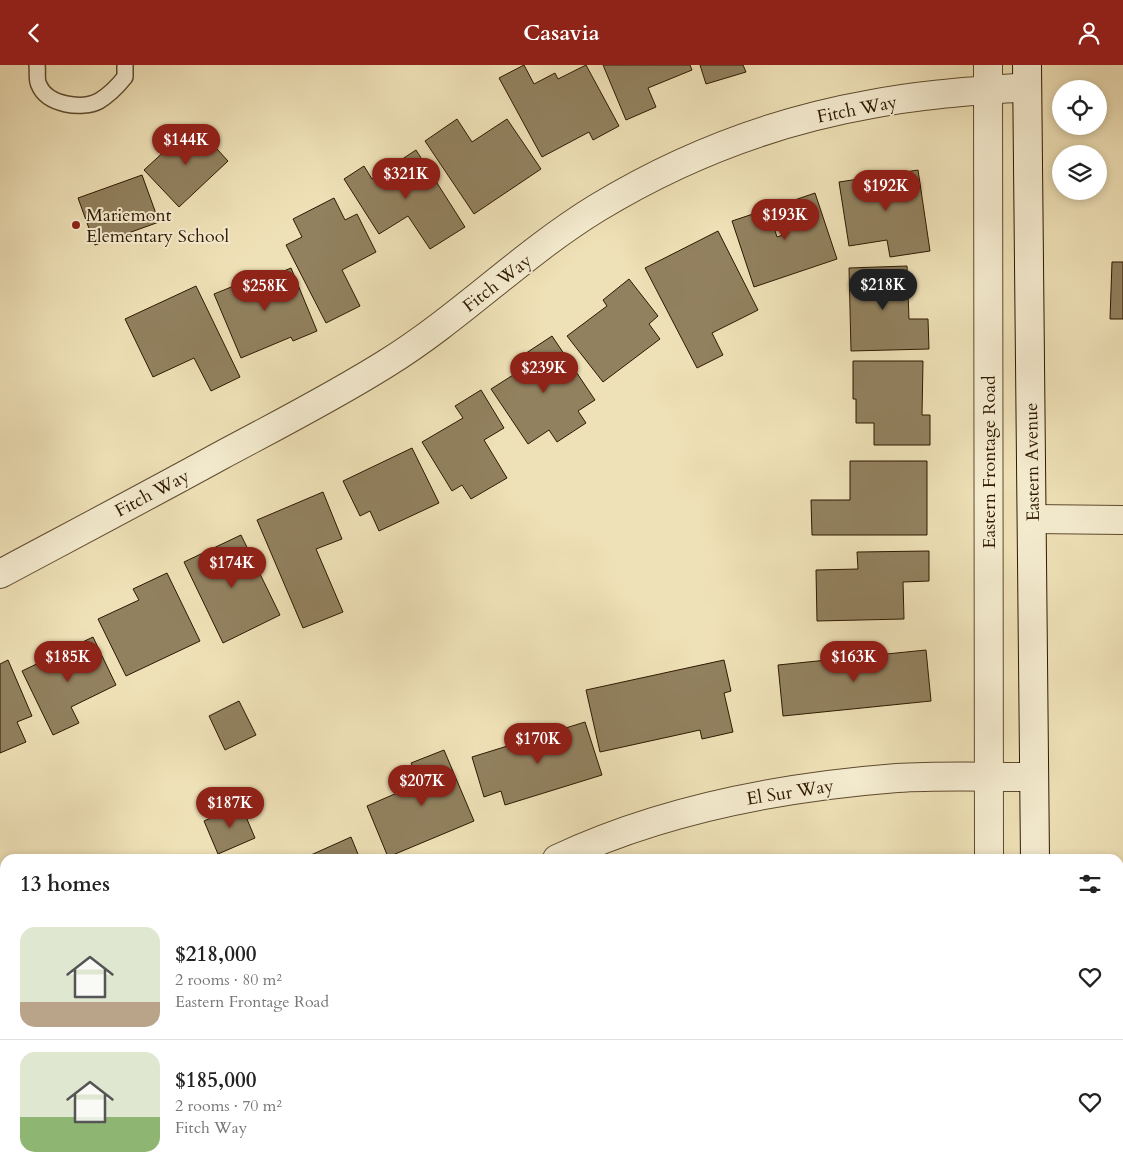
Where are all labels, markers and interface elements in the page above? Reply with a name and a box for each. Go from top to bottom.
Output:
text: Casavia [523,18,600,48]
icon: back [20,19,48,47]
icon: person [1075,19,1103,47]
map controls [1052,80,1107,200]
button: locate [1052,80,1107,135]
street label: Fitch Way [815,89,900,129]
pin: $144K [151,123,221,166]
text: $144K [163,129,209,151]
button: layers [1052,145,1107,200]
pin: $321K [371,157,441,200]
text: $321K [383,163,429,185]
pin: $192K [851,169,921,212]
text: $192K [863,175,909,197]
pin: $193K [750,199,820,241]
place label: Mariemont Elementary School [86,203,229,249]
text: $193K [762,204,808,226]
marker: Mariemont Elementary School [70,219,82,231]
street label: Fitch Way [458,248,537,318]
pin: $258K [230,269,300,312]
pin: $218K [848,269,918,311]
text: $218K [860,274,906,296]
text: $258K [242,275,288,297]
pin: $239K [509,351,579,394]
text: $239K [521,357,567,379]
street label: Eastern Frontage Road [977,375,1002,549]
street label: Eastern Avenue [1019,402,1046,522]
street label: Fitch Way [111,463,194,524]
pin: $174K [197,547,267,589]
text: $174K [209,552,255,574]
pin: $185K [33,641,103,683]
pin: $163K [819,641,889,683]
text: $185K [45,646,91,668]
text: $163K [831,646,877,668]
pin: $170K [503,723,573,765]
text: $170K [515,728,561,750]
pin: $207K [387,765,457,807]
text: $207K [399,770,445,792]
street label: El Sur Way [745,773,836,812]
pin: $187K [195,787,265,829]
text: $187K [207,792,253,814]
text: 13 homes [20,870,110,899]
icon: filters [1076,870,1104,898]
text: $218,000 [175,940,256,969]
icon: home [60,947,120,1007]
icon: heart [1076,963,1104,991]
text: 2 rooms · 80 m² [175,969,282,991]
text: Eastern Frontage Road [175,991,329,1013]
text: $185,000 [175,1066,256,1095]
icon: home [60,1072,120,1132]
icon: heart [1076,1088,1104,1116]
text: 2 rooms · 70 m² [175,1095,282,1117]
text: Fitch Way [175,1117,247,1139]

